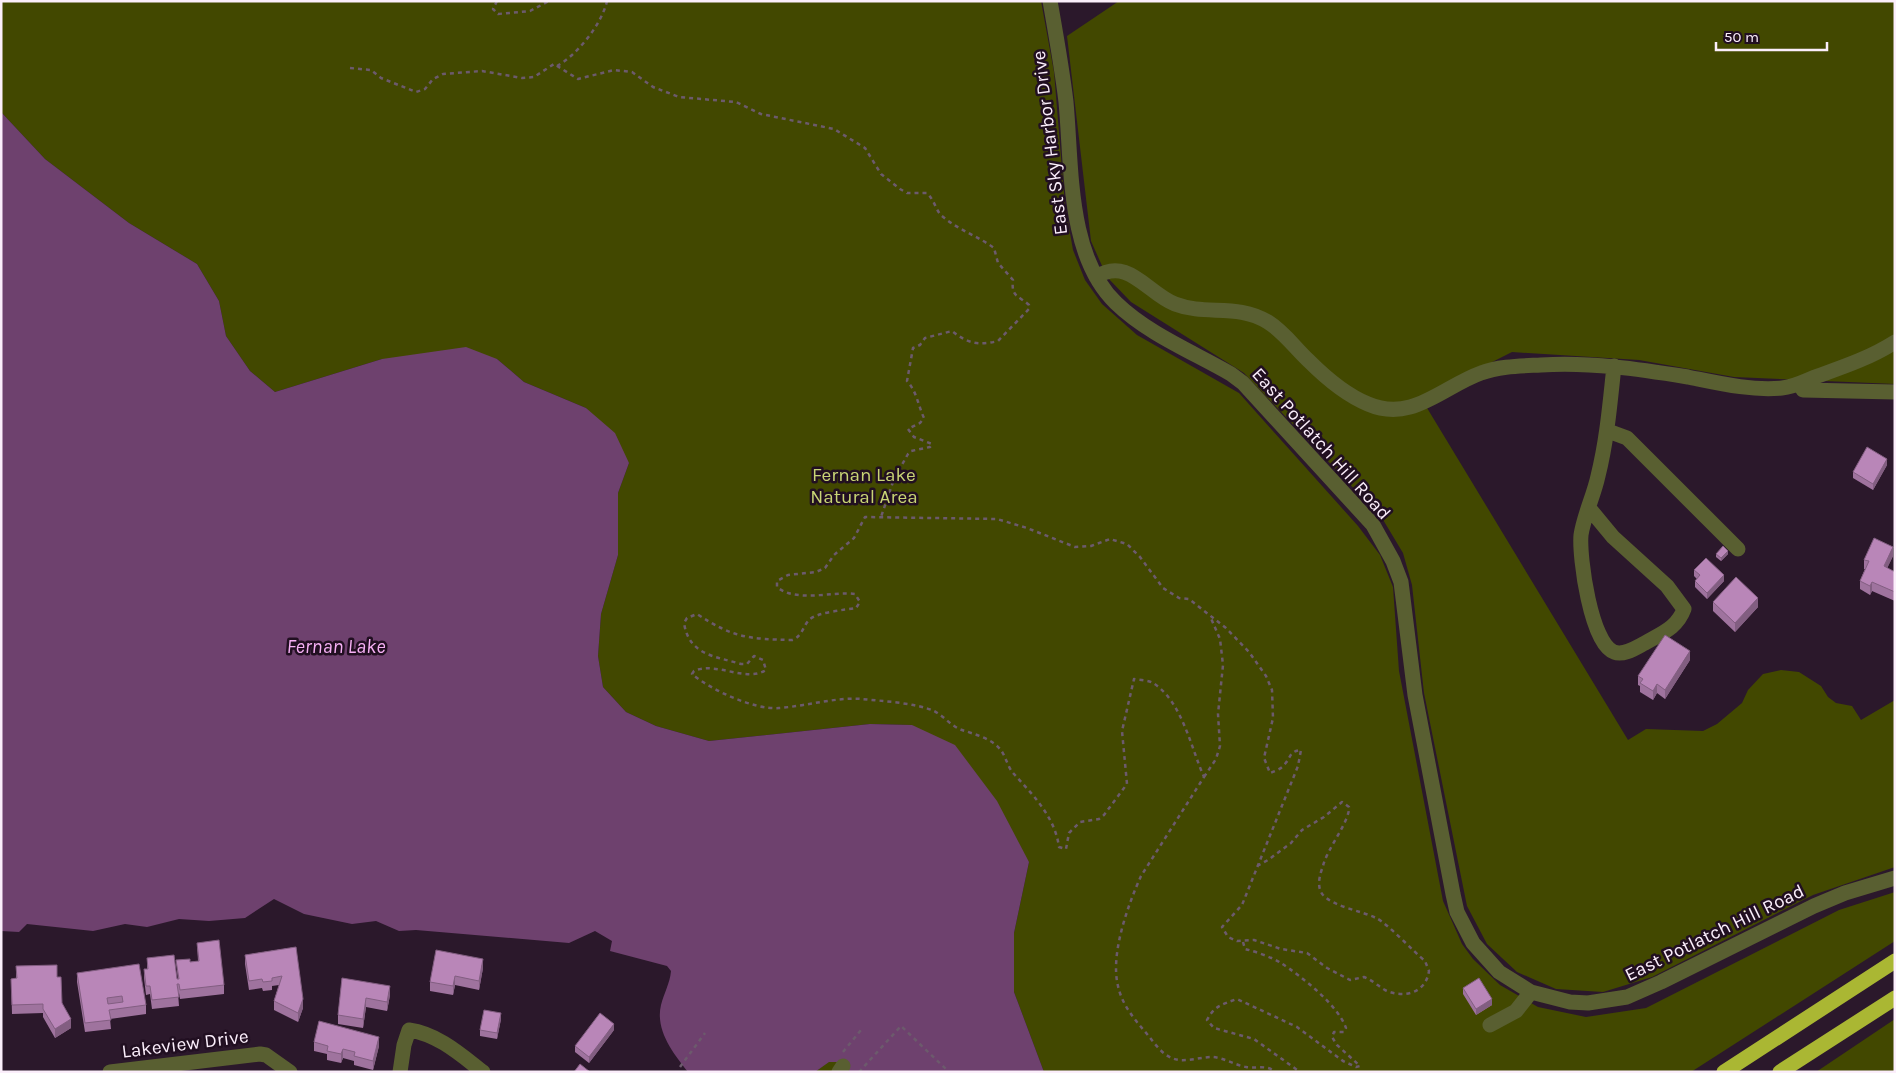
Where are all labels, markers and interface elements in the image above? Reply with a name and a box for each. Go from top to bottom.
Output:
scale bar [1716,20,1827,52]
text: 50 m [1724,28,1759,46]
street label: East Sky Harbor Drive [1028,50,1072,236]
street label: East Potlatch Hill Road [1247,363,1395,524]
park label: Fernan Lake Natural Area [810,464,918,508]
water label: Fernan Lake [286,635,386,658]
street label: East Potlatch Hill Road [1621,880,1808,986]
street label: Lakeview Drive [121,1025,250,1063]

